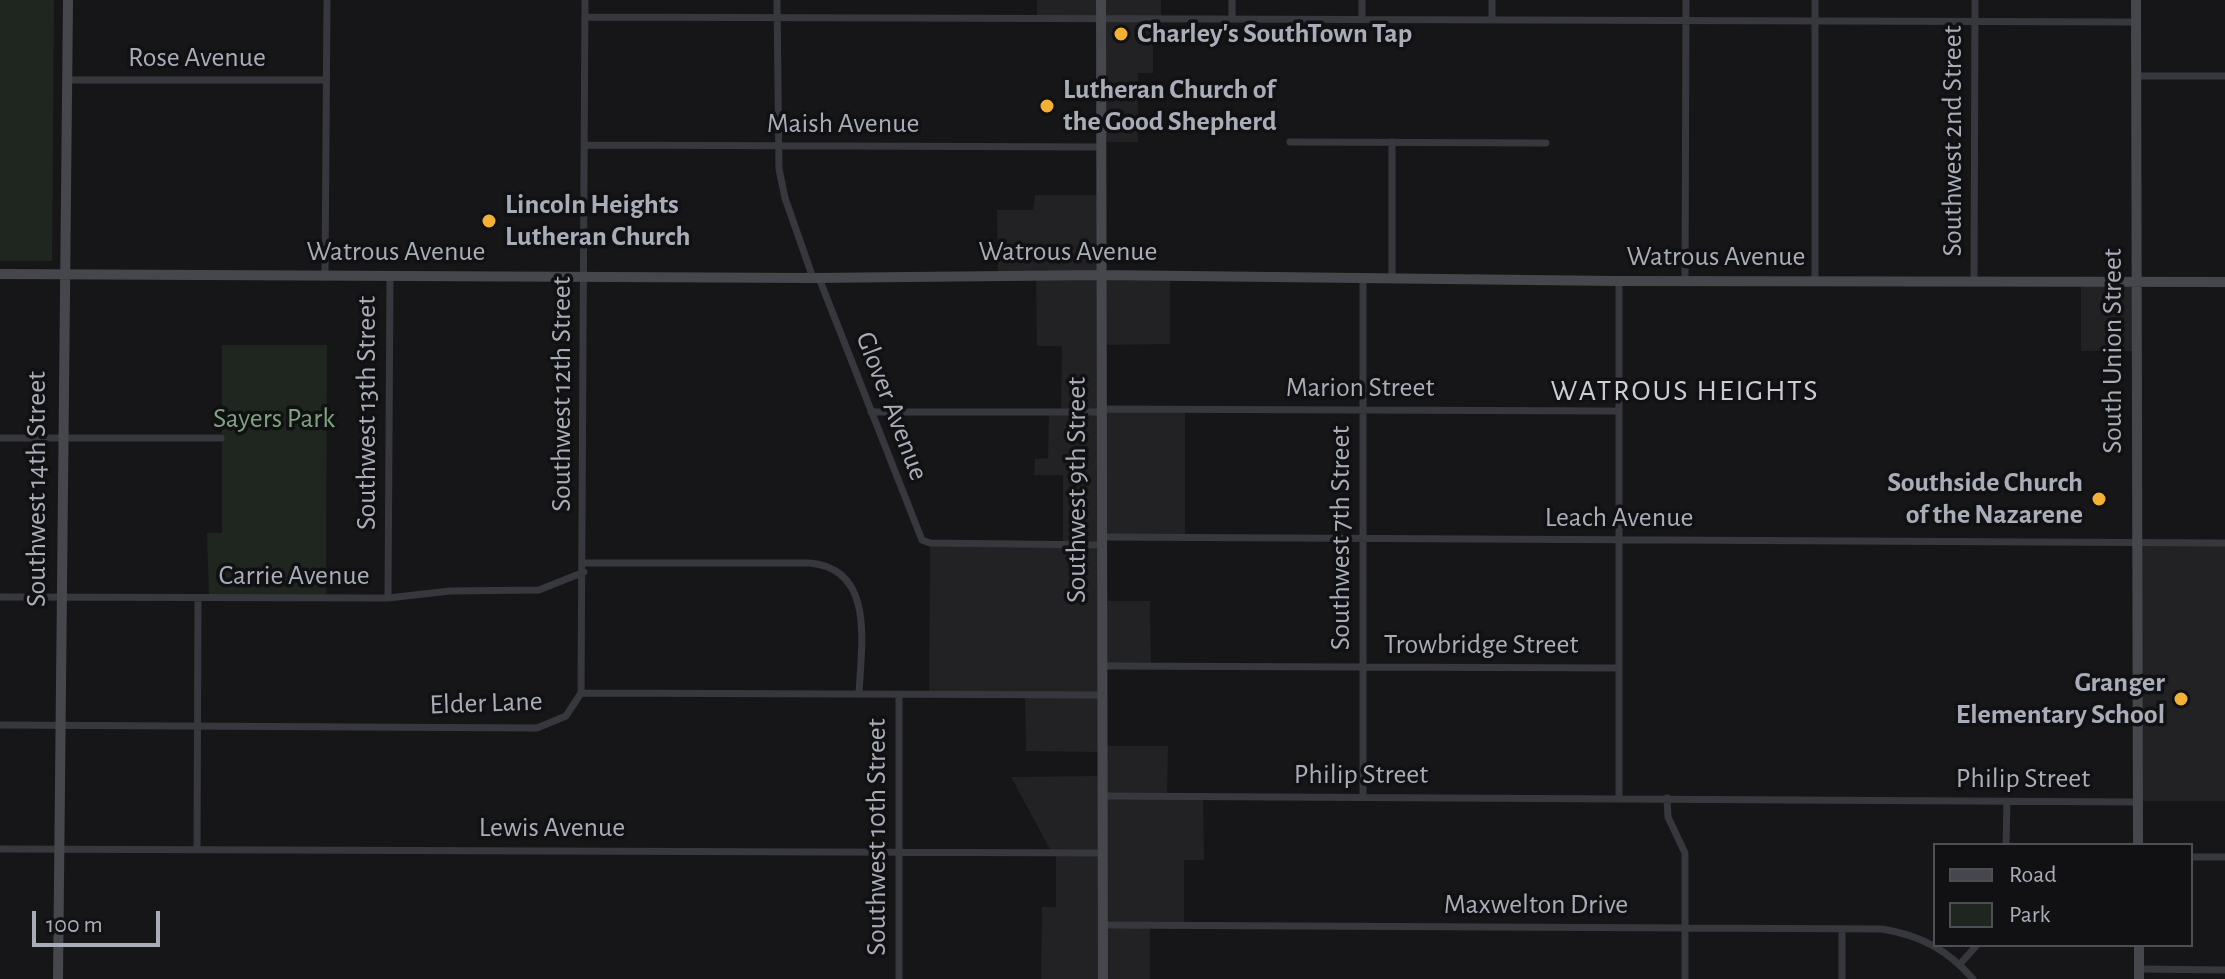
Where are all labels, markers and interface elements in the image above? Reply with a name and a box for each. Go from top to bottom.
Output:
place label: Charley's SouthTown Tap [1137,17,1412,51]
marker: Charley's SouthTown Tap [1112,25,1130,43]
street label: Southwest 2nd Street [1936,25,1970,257]
street label: Rose Avenue [128,41,266,75]
place label: Lutheran Church of the Good Shepherd [1063,73,1277,139]
marker: Lutheran Church of the Good Shepherd [1038,97,1056,115]
street label: Maish Avenue [767,107,919,141]
place label: Lincoln Heights Lutheran Church [505,188,690,254]
marker: Lincoln Heights Lutheran Church [480,212,498,230]
street label: Watrous Avenue [306,235,486,269]
street label: Watrous Avenue [978,235,1158,269]
street label: Watrous Avenue [1626,240,1806,274]
street label: South Union Street [2096,248,2130,454]
street label: Southwest 12th Street [545,276,579,512]
street label: Southwest 13th Street [350,296,384,530]
street label: Glover Avenue [848,327,936,485]
street label: Southwest 14th Street [20,371,54,607]
street label: Marion Street [1286,371,1434,405]
district label: WATROUS HEIGHTS [1551,373,1819,409]
street label: Southwest 9th Street [1060,377,1094,603]
park label: Sayers Park [213,402,335,436]
street label: Southwest 7th Street [1324,426,1358,650]
place label: Southside Church of the Nazarene [1887,466,2083,532]
marker: Southside Church of the Nazarene [2090,490,2108,508]
street label: Leach Avenue [1545,501,1693,535]
street label: Carrie Avenue [218,559,370,593]
street label: Trowbridge Street [1384,628,1578,662]
place label: Granger Elementary School [1956,666,2165,732]
street label: Elder Lane [429,684,543,722]
marker: Granger Elementary School [2172,690,2190,708]
street label: Southwest 10th Street [860,718,894,956]
street label: Philip Street [1294,758,1428,792]
street label: Philip Street [1956,762,2090,796]
street label: Lewis Avenue [479,811,625,845]
legend [1933,843,2193,947]
text: Road [2009,863,2057,887]
street label: Maxwelton Drive [1444,888,1628,922]
scale bar [36,895,164,945]
text: Park [2009,903,2050,927]
text: 100 m [46,913,103,937]

